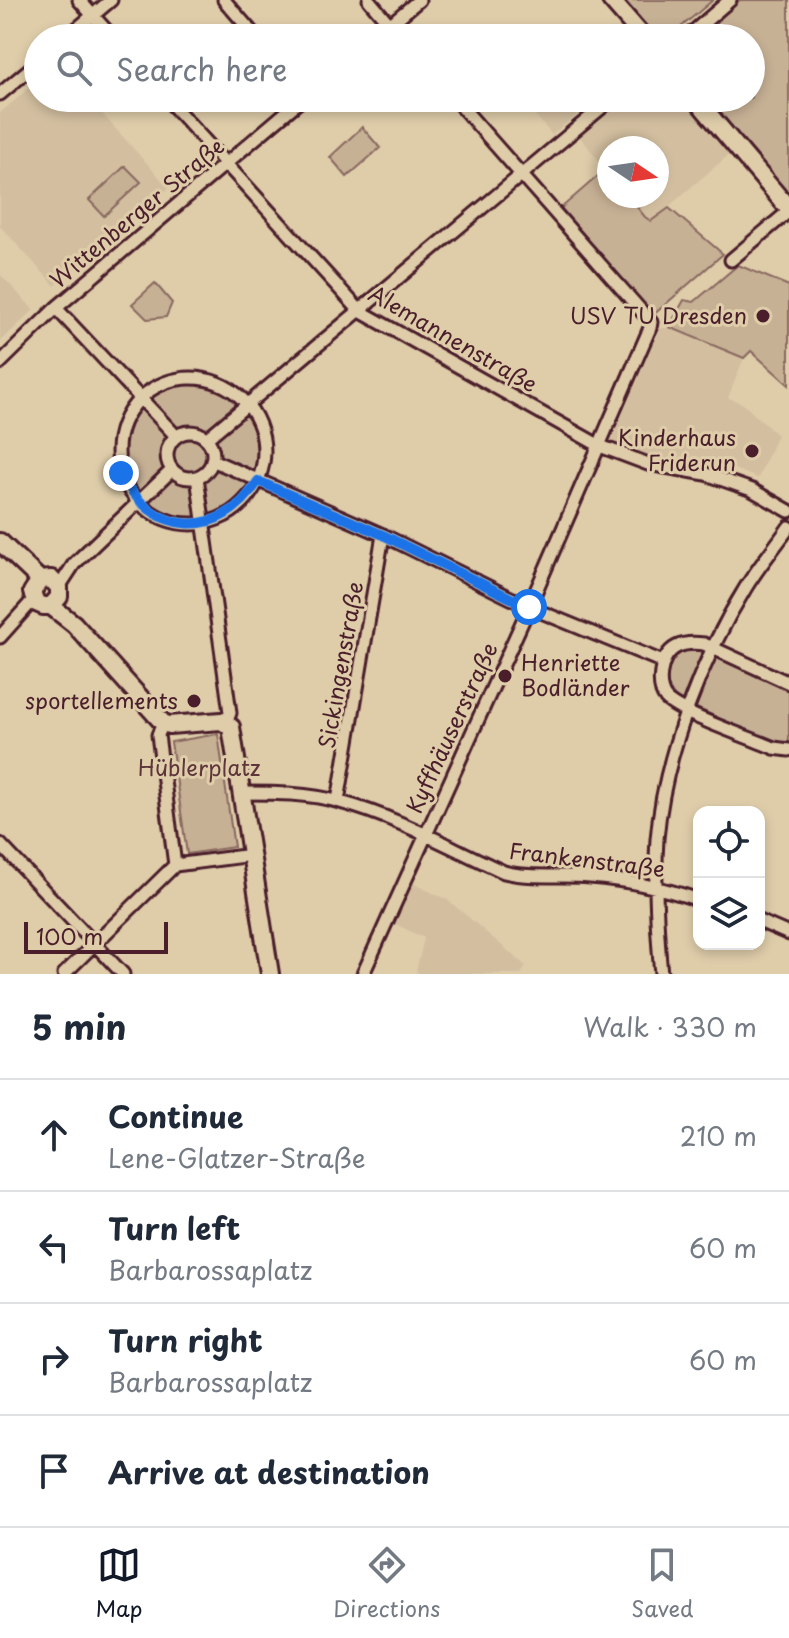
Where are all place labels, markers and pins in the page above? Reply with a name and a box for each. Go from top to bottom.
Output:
place label: USV TU Dresden [570,298,747,331]
marker: USV TU Dresden [754,307,772,325]
place label: Kinderhaus Friderun [618,420,736,478]
marker: Kinderhaus Friderun [743,442,761,460]
place label: Henriette Bodländer [521,645,630,703]
marker: Henriette Bodländer [496,667,514,685]
place label: sportellements [25,683,178,716]
marker: sportellements [185,692,203,710]

